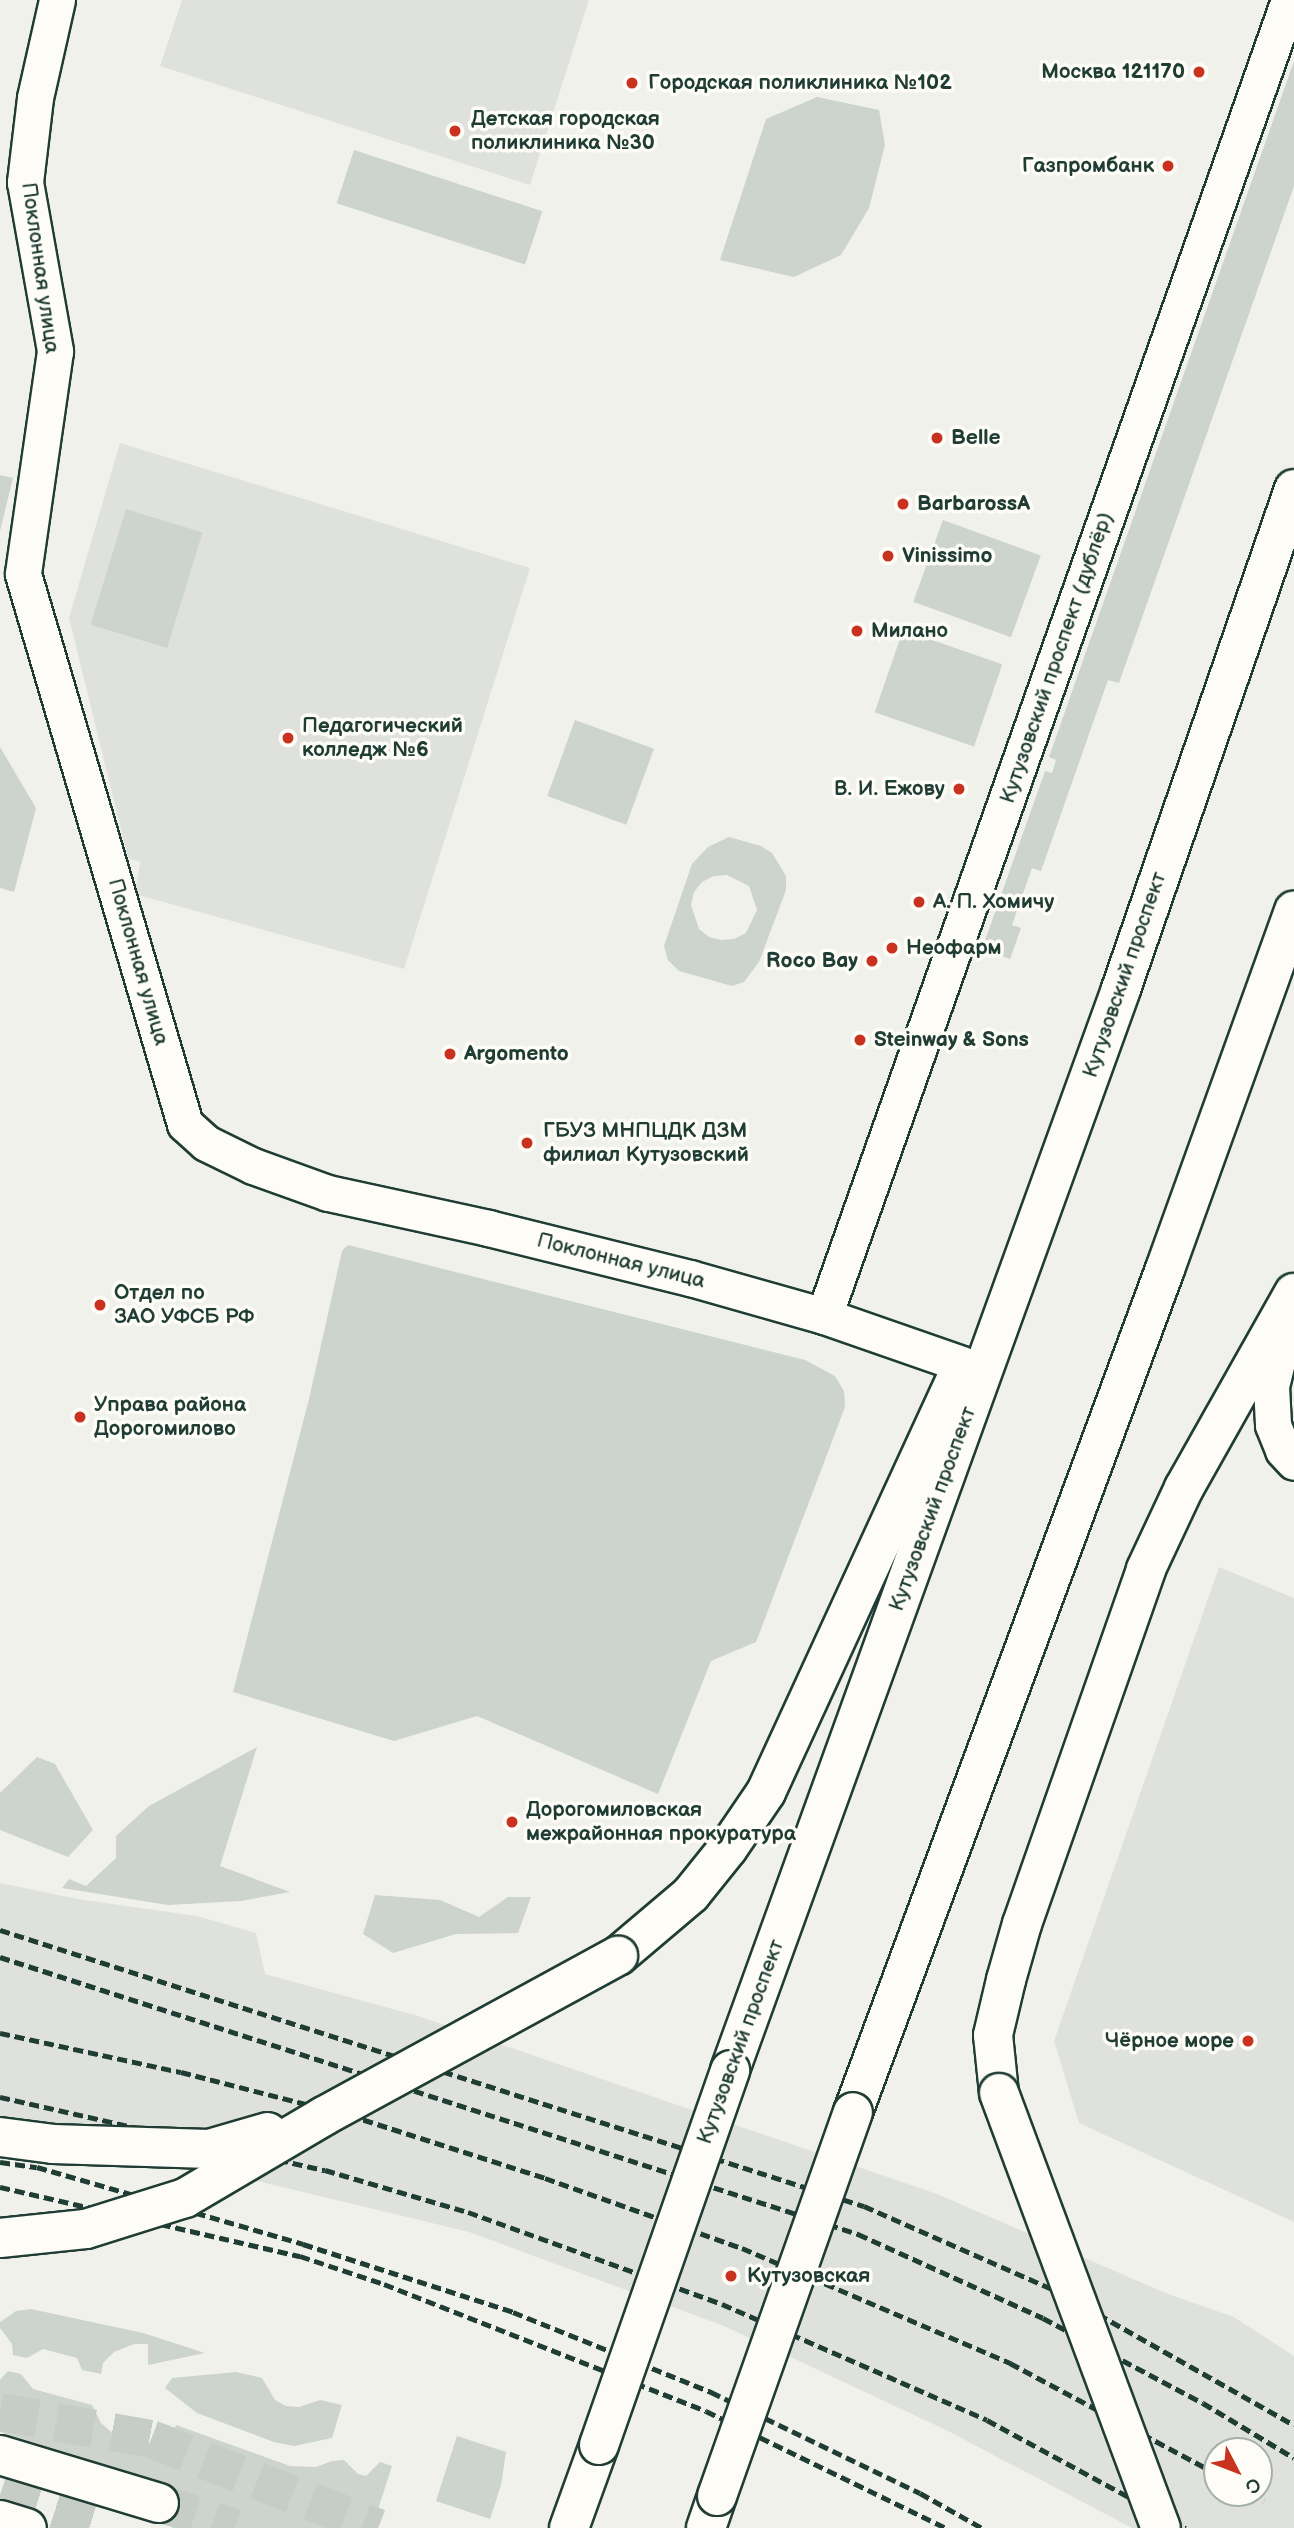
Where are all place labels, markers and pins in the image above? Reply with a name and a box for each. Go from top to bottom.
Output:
place label: Москва 121170 [1041,59,1185,85]
marker: Москва 121170 [1191,64,1207,80]
place label: Городская поликлиника №102 [648,70,952,96]
marker: Городская поликлиника №102 [622,73,642,93]
place label: Детская городская поликлиника №30 [471,106,660,156]
marker: Детская городская поликлиника №30 [445,121,465,141]
place label: Газпромбанк [1022,153,1154,179]
marker: Газпромбанк [1160,158,1176,174]
place label: Belle [951,425,1000,451]
marker: Belle [929,430,945,446]
place label: BarbarossA [917,491,1030,517]
marker: BarbarossA [895,496,911,512]
place label: Vinissimo [902,543,992,569]
marker: Vinissimo [880,548,896,564]
place label: Милано [871,618,948,644]
marker: Милано [849,623,865,639]
place label: Педагогический колледж №6 [302,713,463,763]
marker: Педагогический колледж №6 [280,730,296,746]
place label: В. И. Ежову [834,776,945,802]
marker: В. И. Ежову [951,781,967,797]
place label: А. П. Хомичу [933,889,1054,915]
marker: А. П. Хомичу [911,894,927,910]
place label: Неофарм [906,935,1002,961]
marker: Неофарм [884,940,900,956]
place label: Roco Bay [766,948,858,974]
marker: Roco Bay [864,953,880,969]
place label: Steinway & Sons [874,1027,1030,1053]
marker: Steinway & Sons [852,1032,868,1048]
place label: Argomento [464,1041,569,1067]
marker: Argomento [442,1046,458,1062]
place label: ГБУЗ МНПЦДК ДЗМ филиал Кутузовский [543,1118,749,1168]
marker: ГБУЗ МНПЦДК ДЗМ филиал Кутузовский [517,1133,537,1153]
place label: Отдел по ЗАО УФСБ РФ [114,1280,254,1330]
marker: Отдел по ЗАО УФСБ РФ [92,1297,108,1313]
place label: Управа района Дорогомилово [94,1392,246,1442]
marker: Управа района Дорогомилово [72,1409,88,1425]
place label: Дорогомиловская межрайонная прокуратура [526,1797,796,1847]
marker: Дорогомиловская межрайонная прокуратура [504,1814,520,1830]
place label: Чёрное море [1105,2028,1234,2054]
marker: Чёрное море [1240,2033,1256,2049]
place label: Кутузовская [747,2263,870,2289]
marker: Кутузовская [721,2266,741,2286]

